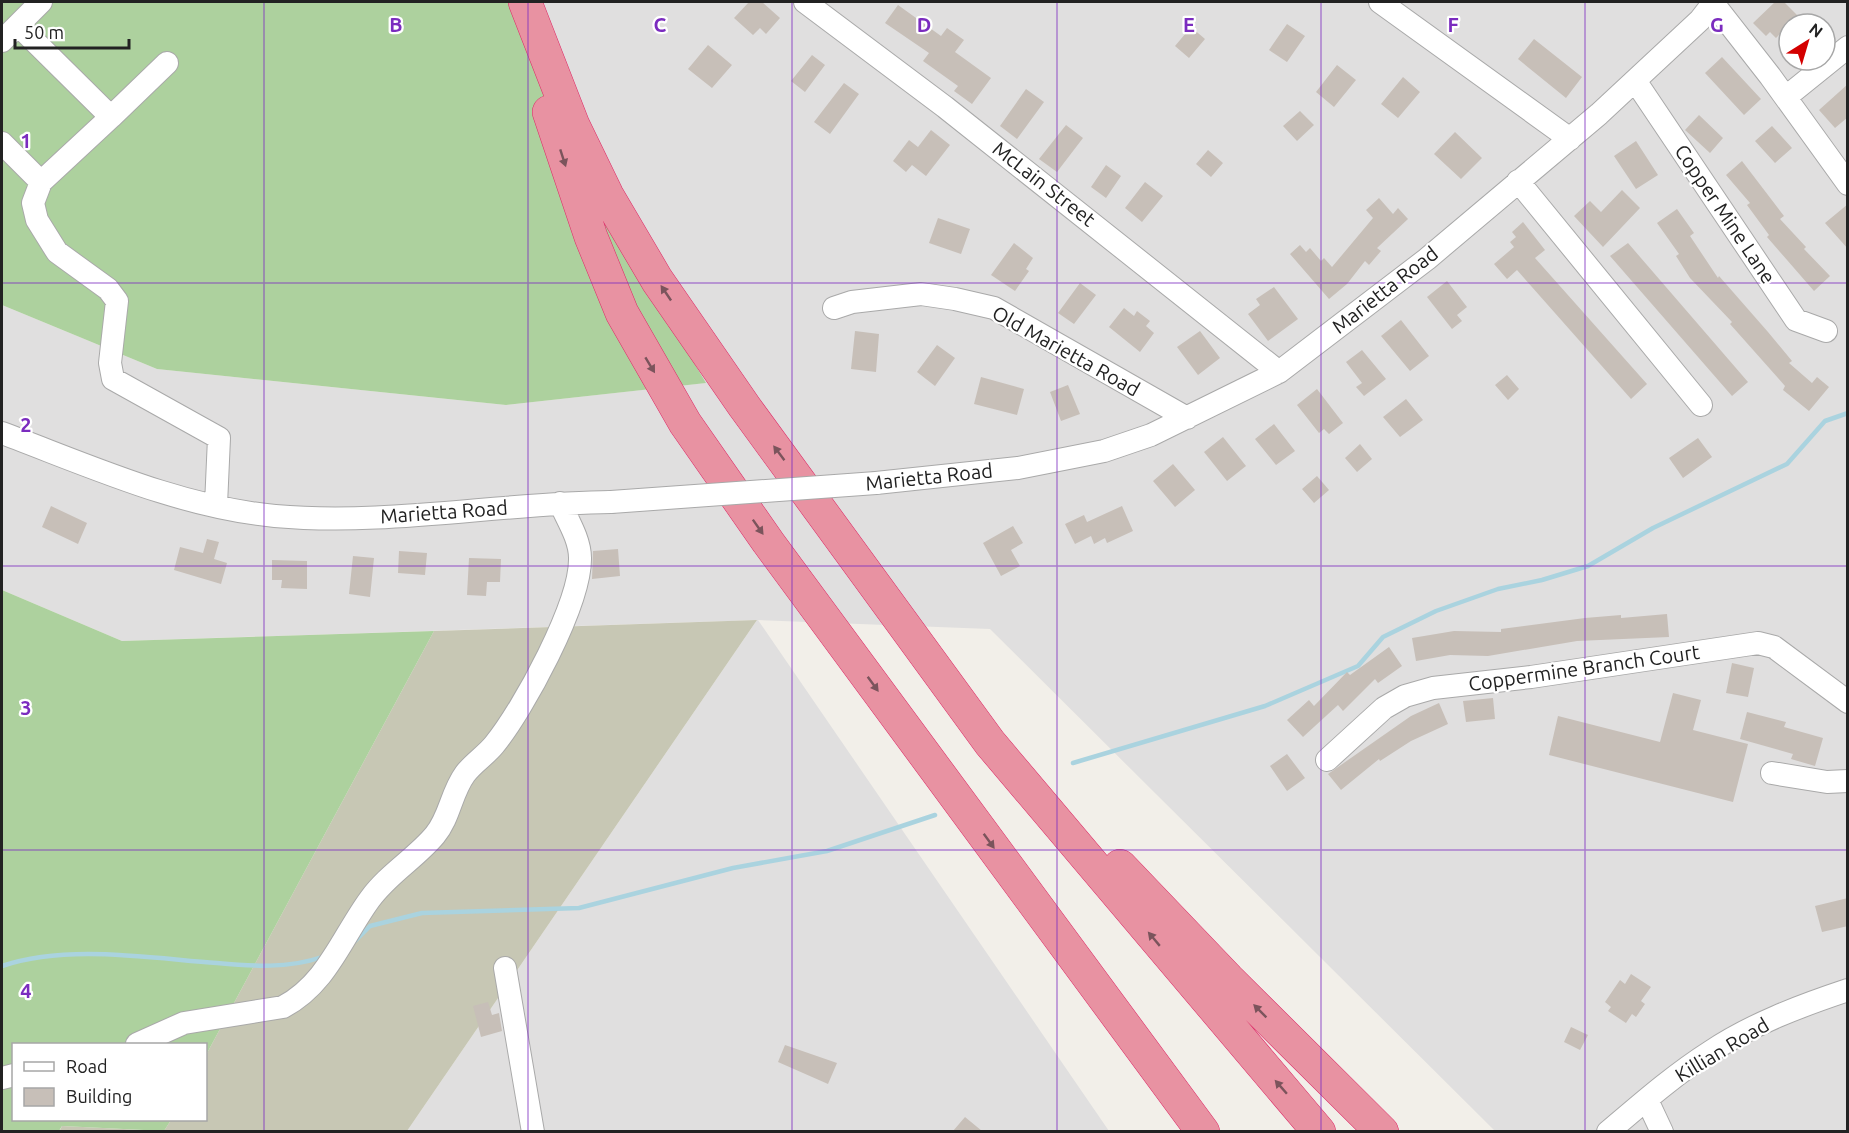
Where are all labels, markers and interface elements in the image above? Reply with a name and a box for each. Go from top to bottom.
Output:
scale bar [15,12,129,50]
north arrow [1777,12,1837,72]
text: B [389,13,403,36]
text: C [654,13,667,36]
text: D [917,13,931,36]
text: E [1183,13,1195,36]
text: F [1447,13,1459,36]
text: G [1710,13,1724,36]
text: N [1806,19,1826,41]
text: 50 m [24,22,64,42]
text: 1 [20,129,32,152]
street label: McLain Street [988,136,1100,231]
street label: Copper Mine Lane [1670,140,1780,288]
one-way arrow [558,149,568,167]
street label: Marietta Road [1327,241,1442,338]
one-way arrow [660,286,672,302]
street label: Old Marietta Road [989,301,1144,401]
one-way arrow [645,357,656,373]
text: 2 [20,413,32,436]
one-way arrow [773,445,785,460]
street label: Marietta Road [864,458,994,495]
street label: Marietta Road [379,496,509,527]
one-way arrow [752,519,764,535]
street label: Coppermine Branch Court [1467,640,1701,695]
one-way arrow [867,676,879,692]
text: 3 [20,696,32,719]
one-way arrow [983,833,995,849]
one-way arrow [1148,932,1161,947]
text: 4 [20,979,32,1002]
one-way arrow [1253,1004,1267,1018]
street label: Killian Road [1671,1013,1773,1087]
legend [12,1043,207,1121]
text: Road [66,1056,108,1076]
one-way arrow [1275,1080,1288,1095]
text: Building [66,1086,132,1106]

